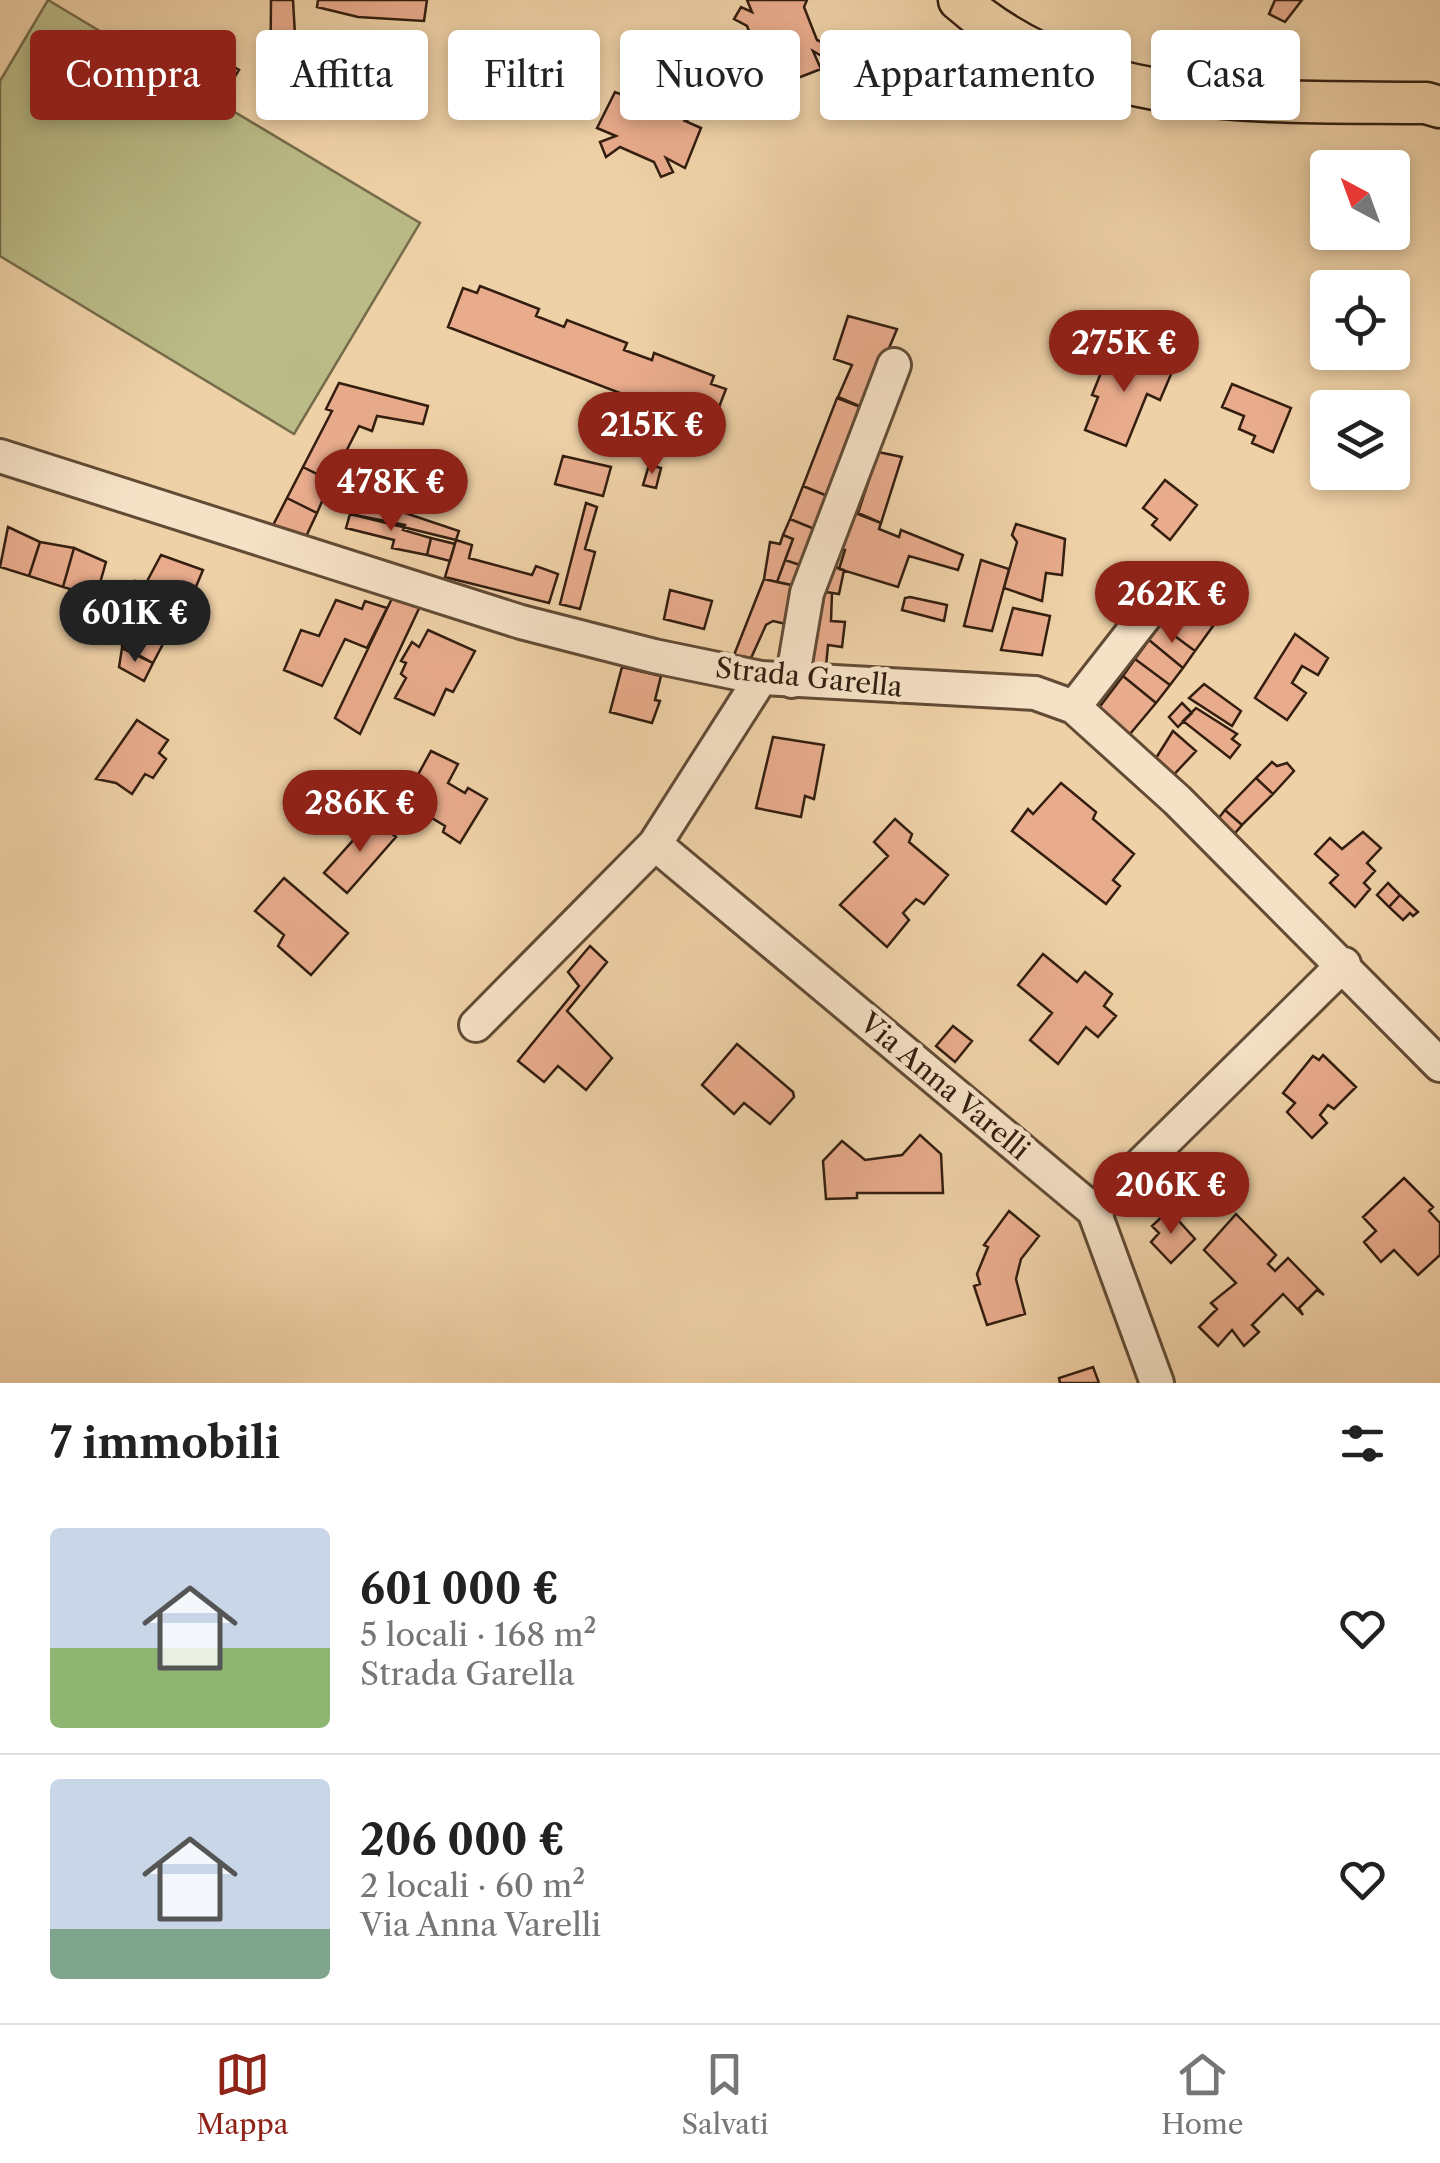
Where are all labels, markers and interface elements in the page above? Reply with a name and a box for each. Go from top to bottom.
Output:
chip: Compra [30,30,236,120]
chip: Affitta [256,30,428,120]
chip: Filtri [448,30,600,120]
chip: Nuovo [620,30,800,120]
chip: Appartamento [820,30,1131,120]
chip: Casa [1151,30,1300,120]
north arrow [1310,150,1410,250]
map controls [1310,150,1410,490]
button: locate [1310,270,1410,370]
pin: 275K € [1043,310,1205,395]
text: 275K € [1071,323,1177,362]
button: layers [1310,390,1410,490]
pin: 215K € [571,392,733,477]
text: 215K € [600,405,704,444]
pin: 478K € [310,449,472,534]
text: 478K € [337,462,445,501]
pin: 262K € [1091,561,1253,646]
text: 262K € [1117,574,1227,613]
pin: 601K € [54,580,216,665]
text: 601K € [81,593,189,632]
street label: Strada Garella [714,650,904,704]
pin: 286K € [279,770,441,855]
text: 286K € [305,783,415,822]
street label: Via Anna Varelli [853,1005,1037,1167]
pin: 206K € [1090,1152,1252,1237]
text: 206K € [1115,1165,1227,1204]
icon: filters [1335,1416,1390,1471]
text: 7 immobili [50,1417,280,1469]
text: 601 000 € [360,1563,559,1615]
icon: home [130,1568,250,1688]
icon: heart [1335,1601,1390,1656]
text: 5 locali · 168 m² [360,1615,597,1654]
text: Strada Garella [360,1654,575,1693]
text: 206 000 € [360,1814,565,1866]
icon: home [130,1819,250,1939]
icon: heart [1335,1852,1390,1907]
text: 2 locali · 60 m² [360,1866,585,1905]
text: Via Anna Varelli [360,1905,601,1944]
tab: Mappa [196,2047,289,2141]
tab: Salvati [681,2047,768,2141]
tab: Home [1161,2047,1244,2141]

